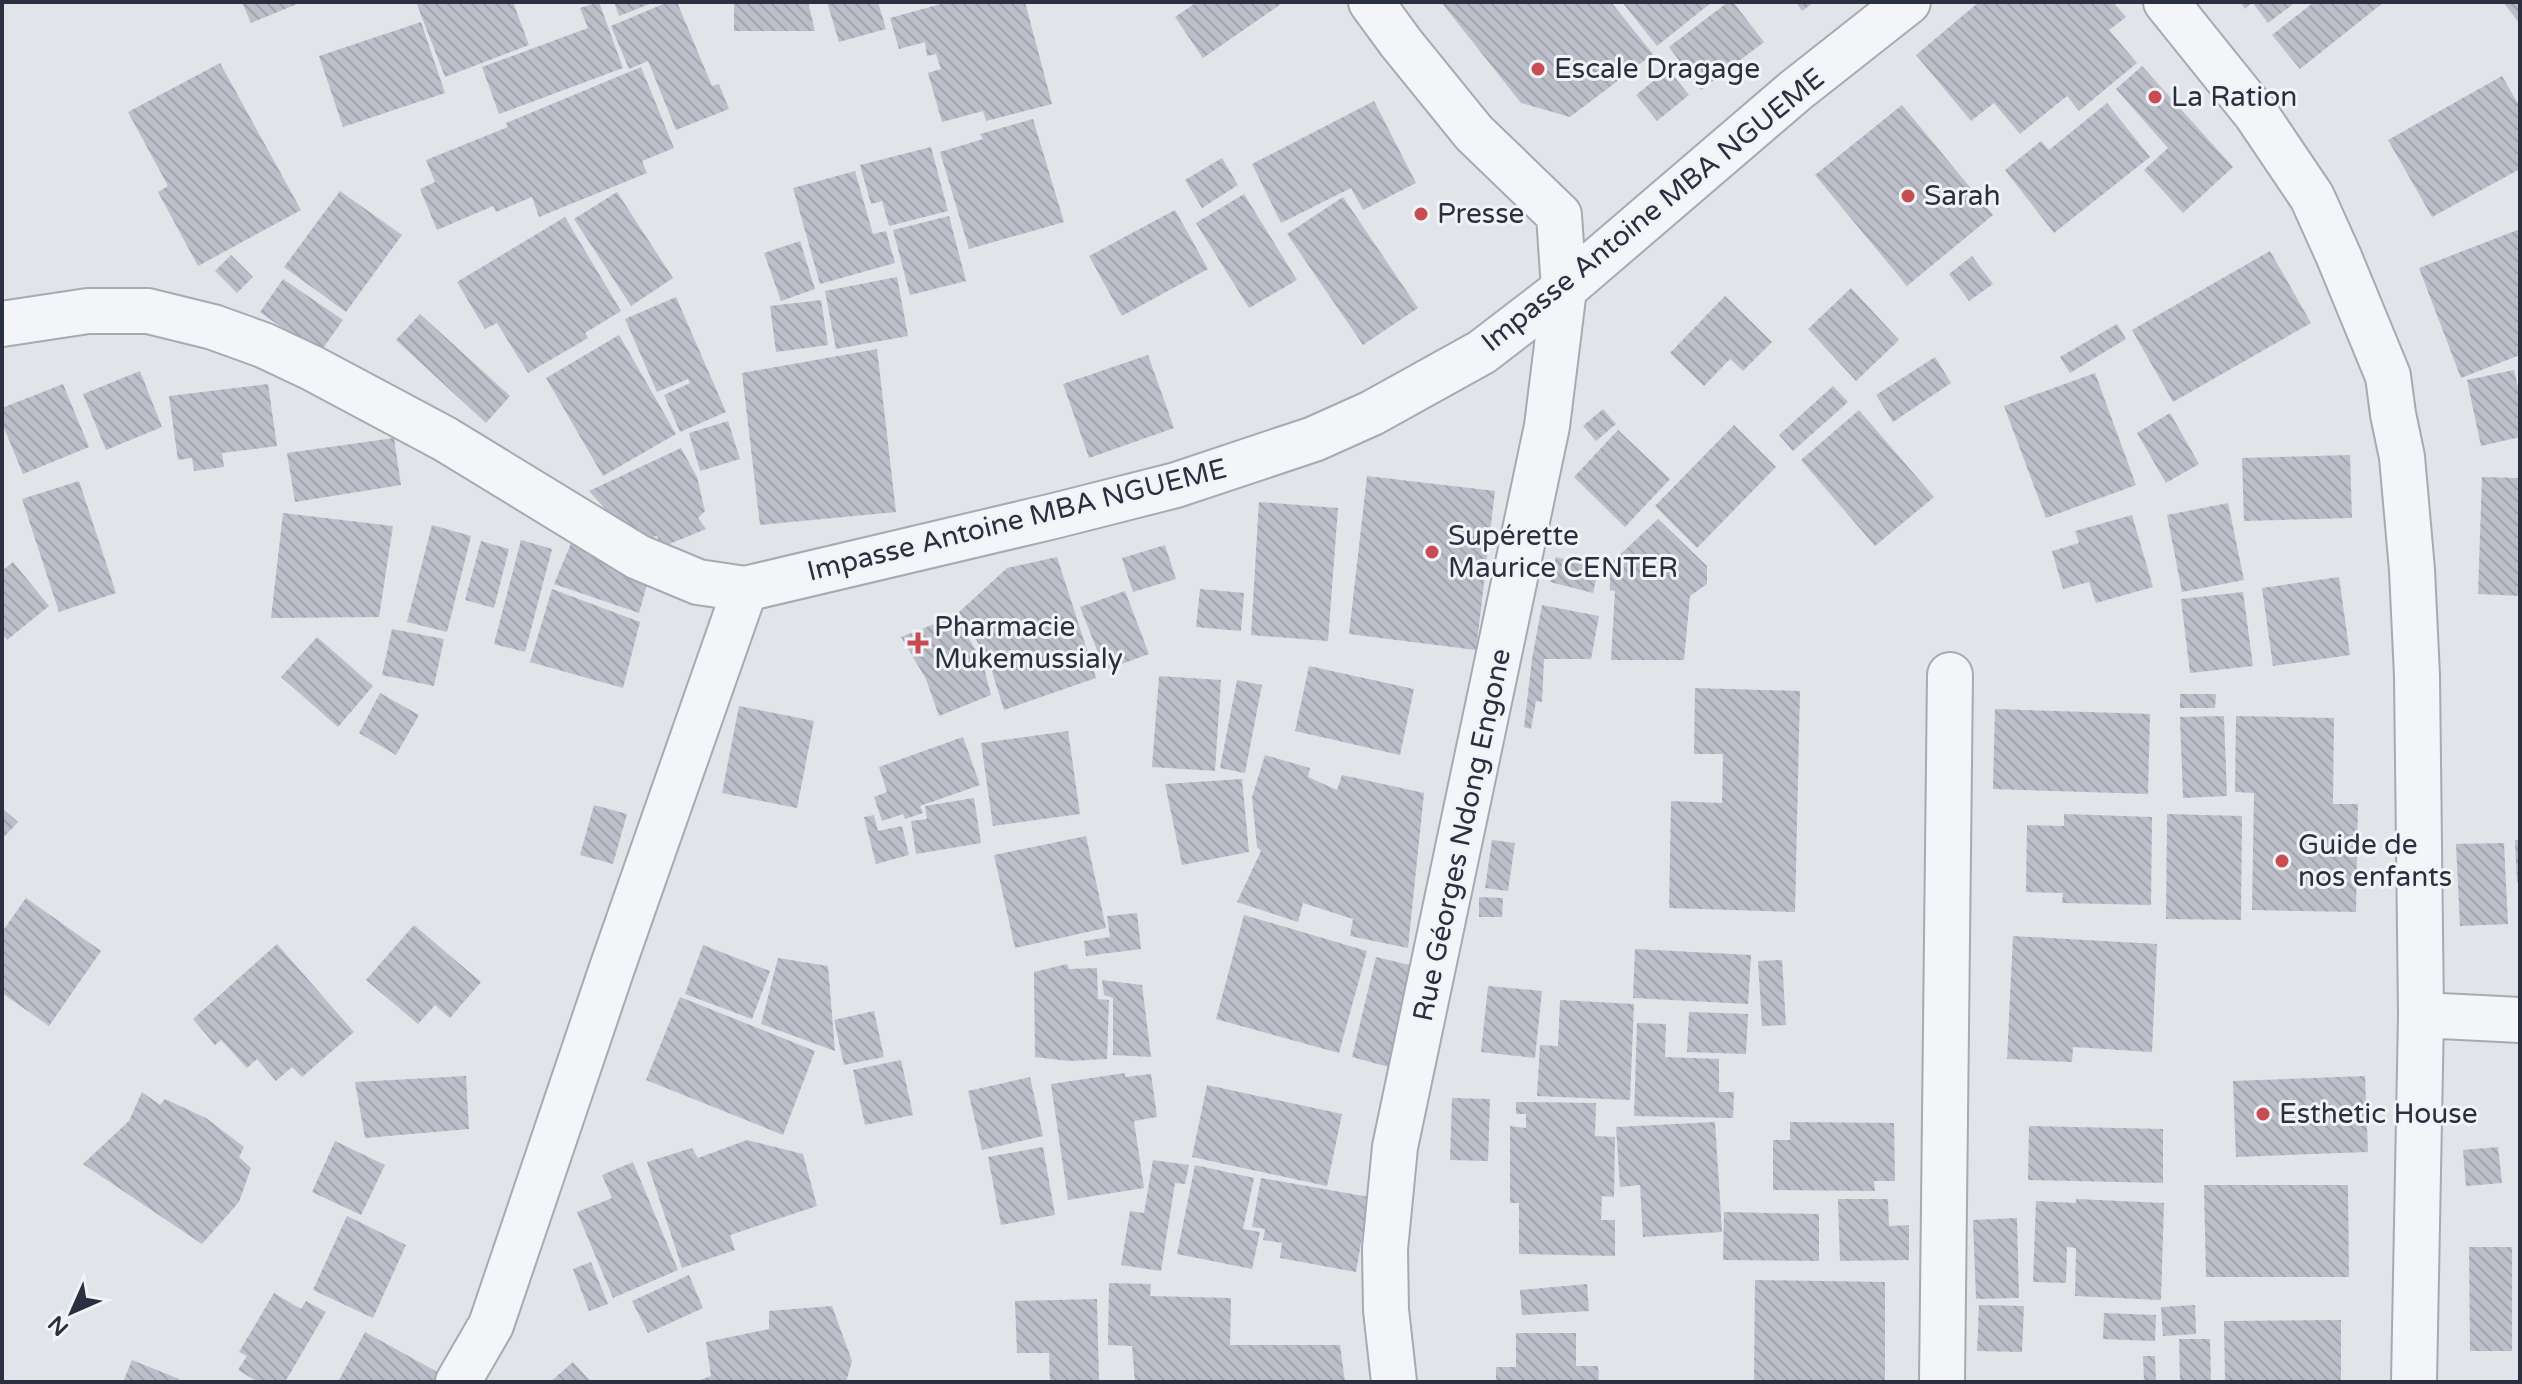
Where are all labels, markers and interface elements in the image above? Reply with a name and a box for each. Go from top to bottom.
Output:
place label: Escale Dragage [1554,52,1760,86]
marker: Escale Dragage [1529,60,1547,78]
street label: Impasse Antoine MBA NGUEME [1475,61,1831,359]
place label: La Ration [2171,80,2297,114]
marker: La Ration [2146,88,2164,106]
place label: Sarah [1924,179,2001,213]
marker: Sarah [1899,187,1917,205]
place label: Presse [1437,197,1524,231]
marker: Presse [1412,205,1430,223]
street label: Impasse Antoine MBA NGUEME [804,451,1230,589]
place label: Supérette Maurice CENTER [1448,519,1678,585]
marker: Supérette Maurice CENTER [1423,543,1441,561]
place label: Pharmacie Mukemussialy [934,610,1123,676]
marker: Pharmacie Mukemussialy [909,634,927,652]
street label: Rue Géorges Ndong Engone [1406,646,1518,1024]
place label: Guide de nos enfants [2298,828,2452,894]
marker: Guide de nos enfants [2273,852,2291,870]
place label: Esthetic House [2279,1097,2478,1131]
marker: Esthetic House [2254,1105,2272,1123]
north arrow [32,1272,112,1352]
text: N [43,1310,74,1341]

